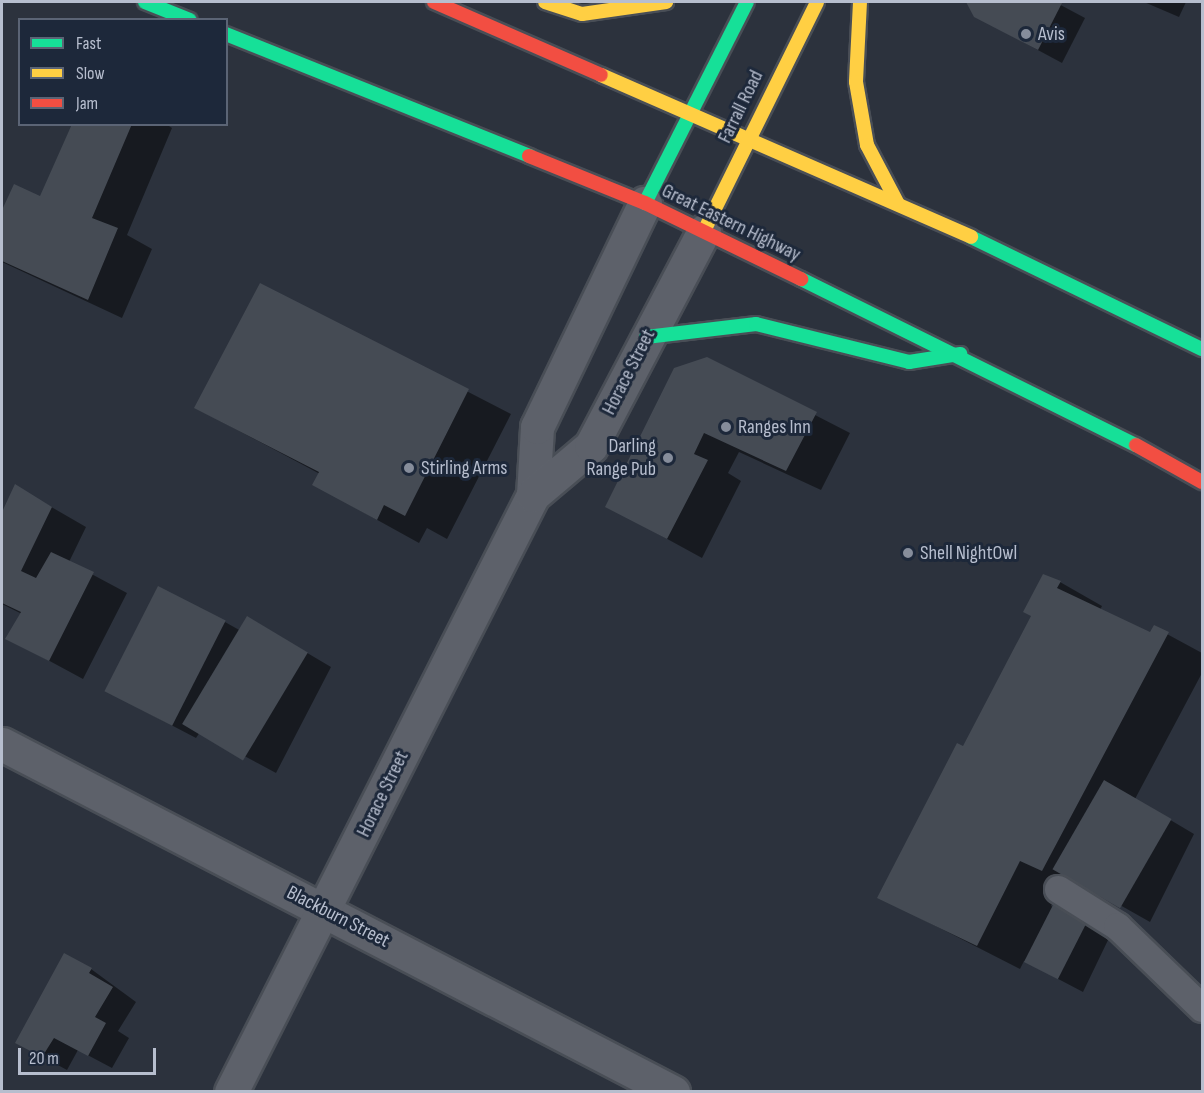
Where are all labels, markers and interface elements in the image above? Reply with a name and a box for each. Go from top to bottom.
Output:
legend [18,18,228,126]
place label: Avis [1038,22,1065,46]
marker: Avis [1019,27,1033,41]
text: Fast [76,33,101,54]
text: Slow [76,63,105,84]
street label: Farrall Road [713,67,769,147]
text: Jam [76,93,98,114]
street label: Great Eastern Highway [658,179,804,267]
street label: Horace Street [597,325,661,419]
place label: Ranges Inn [738,415,811,439]
marker: Ranges Inn [719,420,733,434]
place label: Darling Range Pub [587,434,656,481]
marker: Darling Range Pub [661,451,675,465]
place label: Stirling Arms [421,456,507,480]
marker: Stirling Arms [402,461,416,475]
place label: Shell NightOwl [920,541,1017,565]
marker: Shell NightOwl [901,546,915,560]
street label: Horace Street [352,747,414,841]
street label: Blackburn Street [283,881,393,953]
scale bar [21,1036,159,1074]
text: 20 m [29,1048,59,1069]

